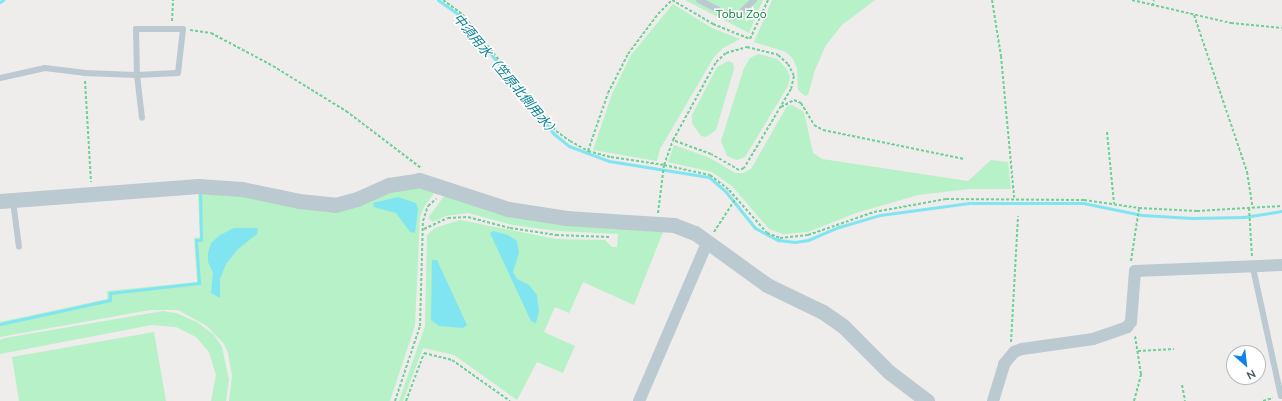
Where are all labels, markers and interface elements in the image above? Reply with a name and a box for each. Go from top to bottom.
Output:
park label: Tobu Zoo [715,7,767,21]
water label: 中須用水（笠原北側用水） [450,10,562,140]
north arrow [1226,345,1266,385]
text: N [1244,367,1258,383]

